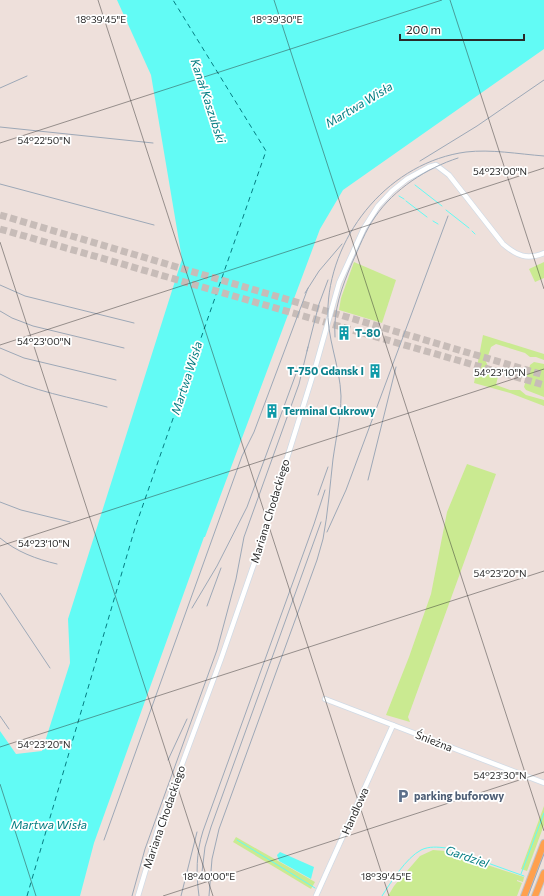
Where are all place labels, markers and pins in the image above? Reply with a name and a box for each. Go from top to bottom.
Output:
building icon: T-80 [336,325,352,341]
place label: T-80 [355,326,380,339]
building icon: T-750 Gdansk I [367,363,383,379]
place label: T-750 Gdansk I [287,364,364,377]
building icon: Terminal Cukrowy [264,403,280,419]
place label: Terminal Cukrowy [283,404,376,417]
parking icon: parking buforowy [395,788,411,804]
place label: parking buforowy [414,789,504,802]

